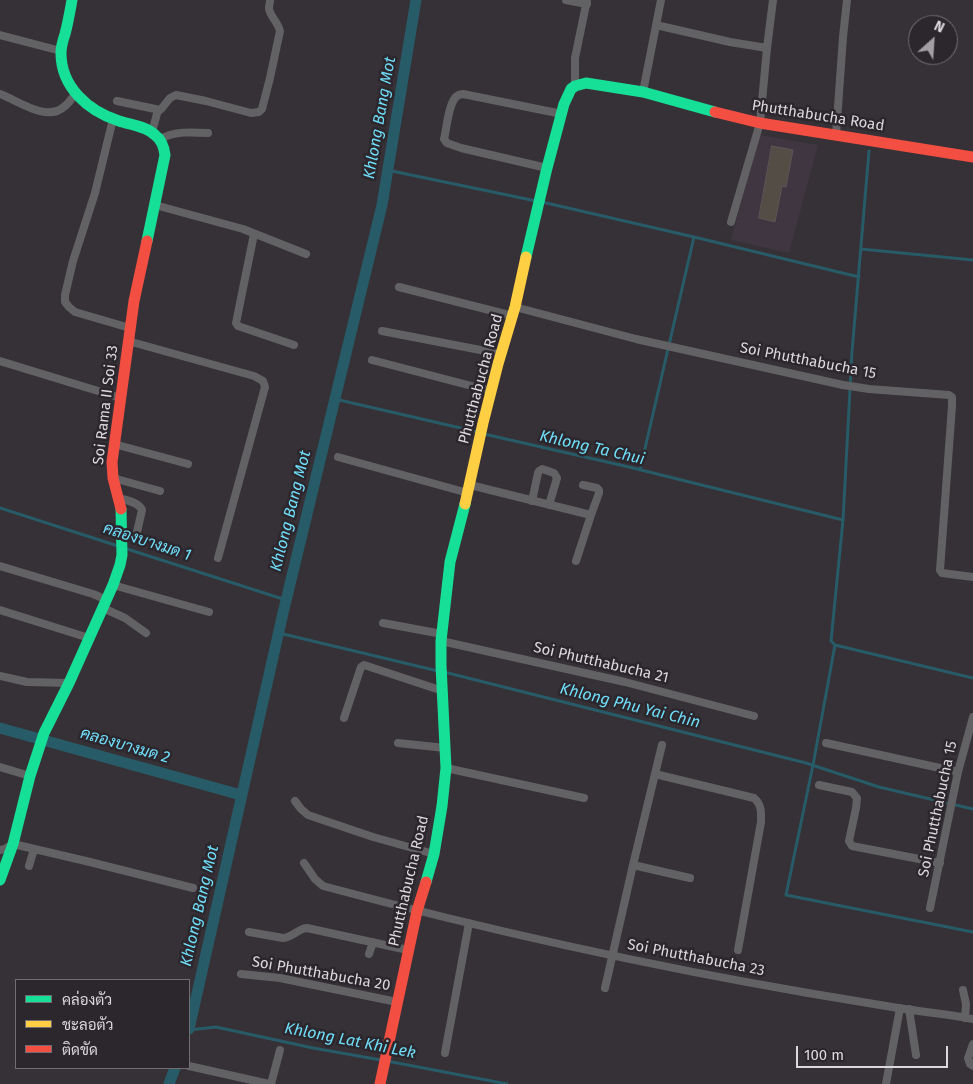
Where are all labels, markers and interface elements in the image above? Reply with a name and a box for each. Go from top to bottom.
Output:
north arrow [908,15,958,65]
text: N [931,17,947,37]
water label: Khlong Bang Mot [360,55,400,181]
street label: Phutthabucha Road [750,97,886,135]
street label: Phutthabucha Road [455,312,507,446]
street label: Soi Phutthabucha 15 [738,339,878,383]
street label: Soi Rama II Soi 33 [90,344,122,466]
water label: Khlong Ta Chui [538,427,646,469]
water label: Khlong Bang Mot [267,449,315,573]
water label: คลองบางมด 1 [101,519,193,565]
street label: Soi Phutthabucha 21 [532,639,670,687]
water label: Khlong Phu Yai Chin [558,679,702,733]
water label: คลองบางมด 2 [78,724,172,768]
street label: Soi Phutthabucha 15 [915,739,961,879]
street label: Phutthabucha Road [385,814,433,948]
water label: Khlong Bang Mot [177,844,223,968]
street label: Soi Phutthabucha 23 [626,936,766,980]
street label: Soi Phutthabucha 20 [250,953,392,995]
legend [15,979,190,1069]
text: คล่องตัว [62,991,112,1009]
text: ชะลอตัว [62,1016,113,1034]
water label: Khlong Lat Khi Lek [283,1019,417,1063]
scale bar [798,1036,950,1068]
text: ติดขัด [62,1041,98,1059]
text: 100 m [804,1046,844,1064]

